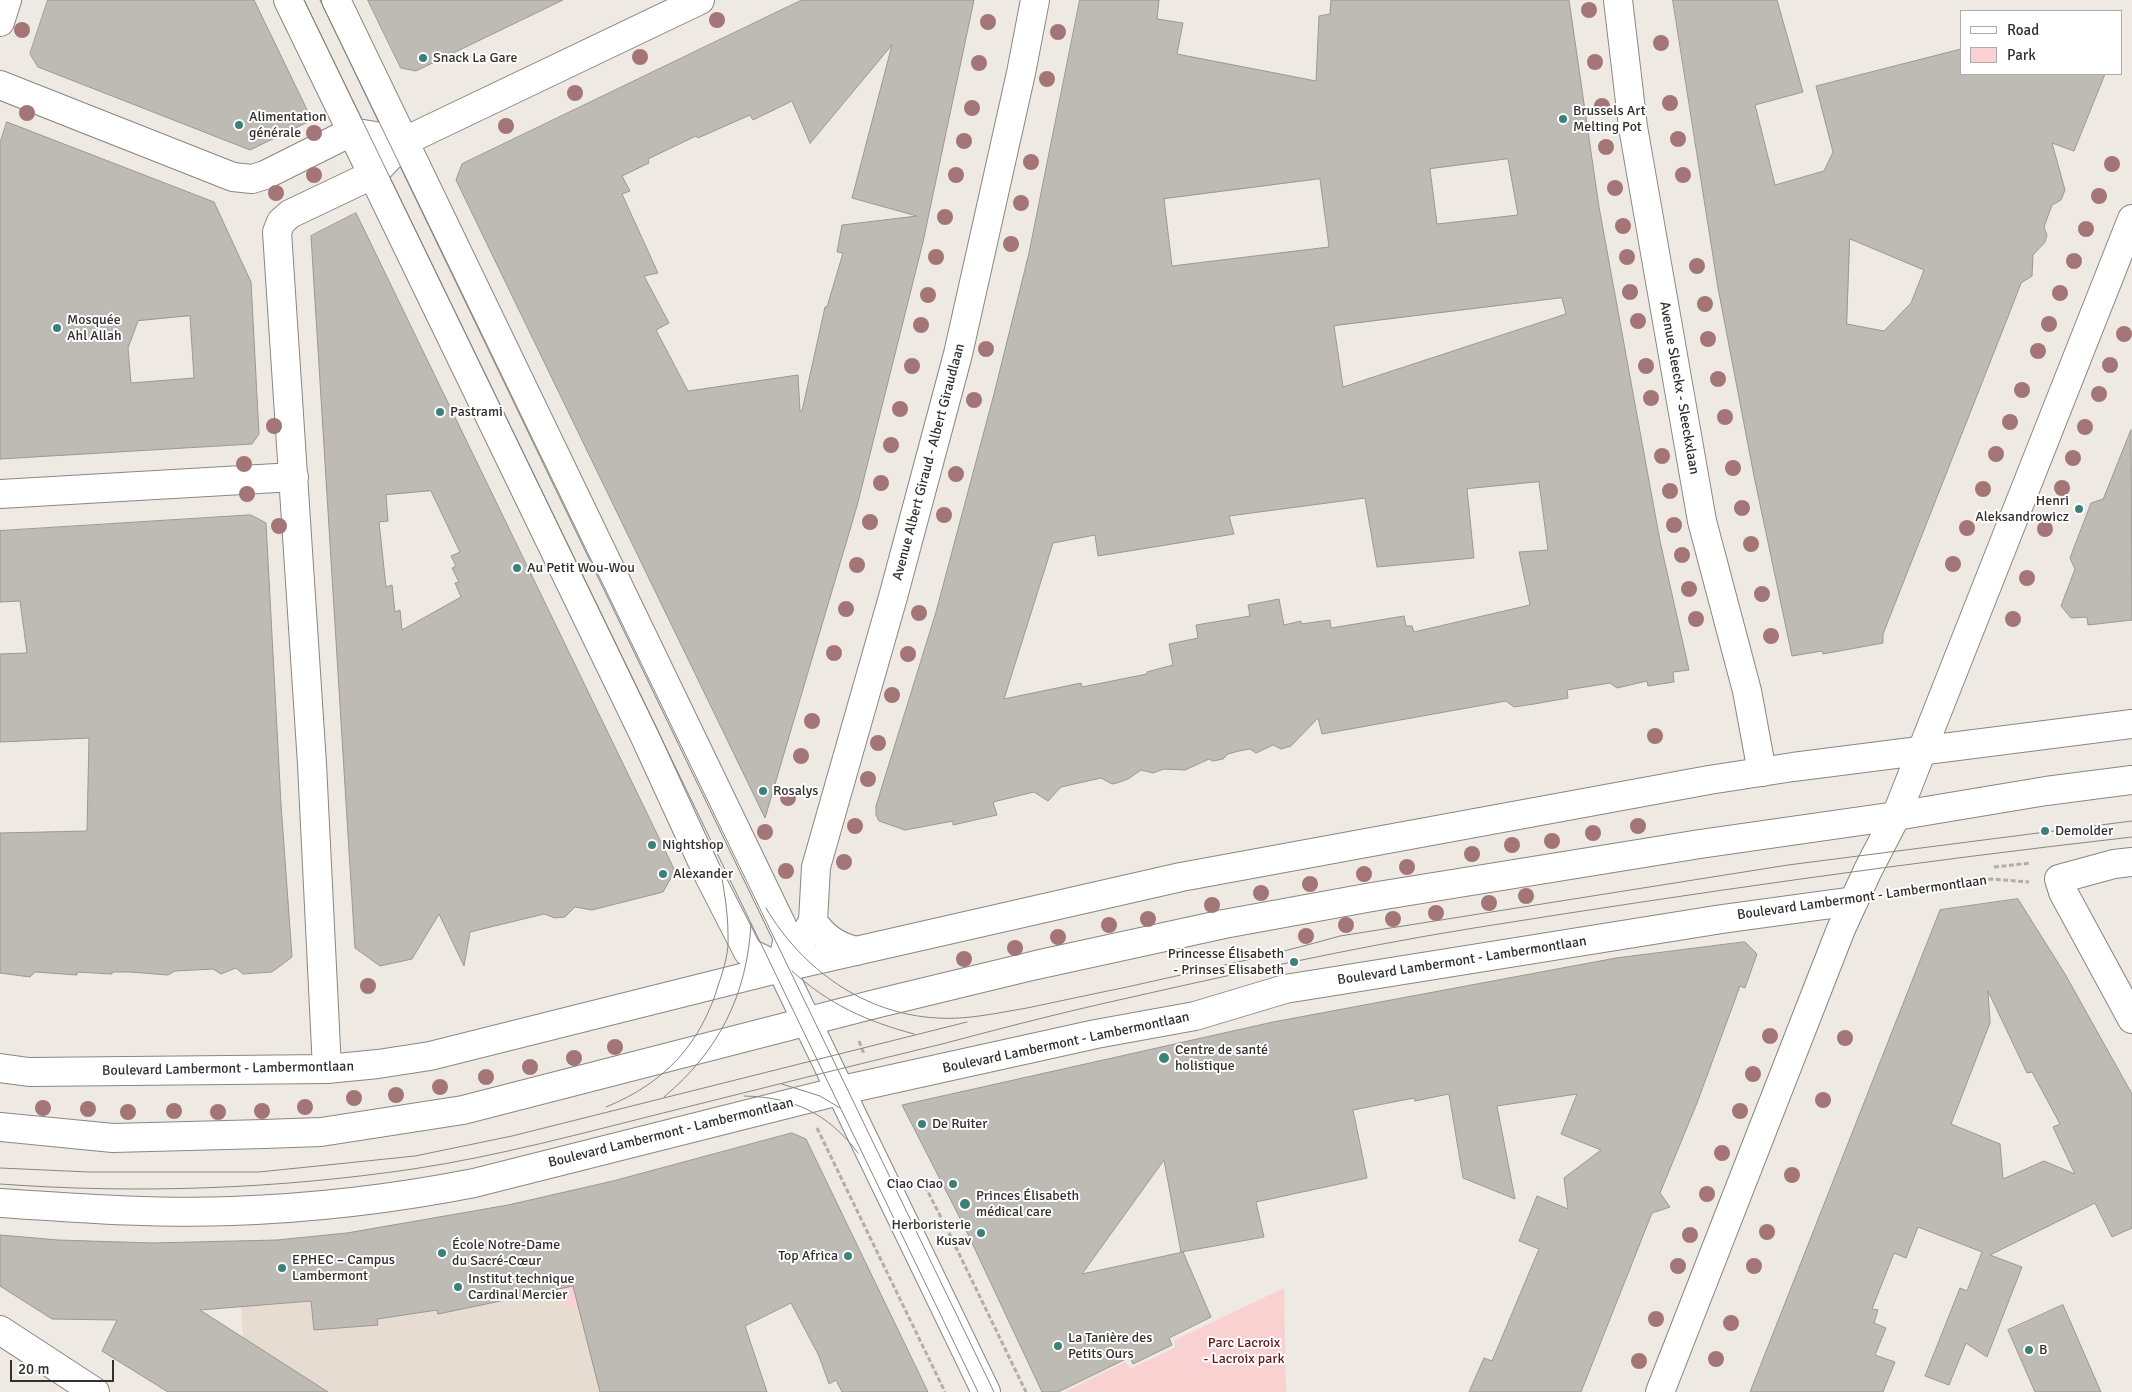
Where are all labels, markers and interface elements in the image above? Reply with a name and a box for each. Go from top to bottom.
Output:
legend [1960,10,2122,75]
text: Road [2007,21,2039,39]
text: Park [2007,46,2036,64]
place label: Snack La Gare [433,50,517,66]
marker: Snack La Gare [417,52,429,64]
place label: Brussels Art Melting Pot [1573,103,1646,136]
place label: Alimentation générale [249,109,327,142]
marker: Brussels Art Melting Pot [1557,113,1569,125]
marker: Alimentation générale [233,119,245,131]
street label: Avenue Sleeckx - Sleeckxlaan [1655,300,1703,476]
place label: Mosquée Ahl Allah [67,312,122,344]
marker: Mosquée Ahl Allah [51,322,63,334]
street label: Avenue Albert Giraud - Albert Giraudlaan [889,342,969,582]
place label: Pastrami [450,404,503,420]
marker: Pastrami [434,406,446,418]
place label: Henri Aleksandrowicz [1975,493,2069,526]
marker: Henri Aleksandrowicz [2073,503,2085,515]
place label: Au Petit Wou-Wou [527,560,635,576]
marker: Au Petit Wou-Wou [511,562,523,574]
place label: Rosalys [773,783,818,799]
marker: Rosalys [757,785,769,797]
place label: Demolder [2055,823,2113,839]
marker: Demolder [2039,825,2051,837]
place label: Nightshop [662,837,724,853]
marker: Nightshop [646,839,658,851]
place label: Alexander [673,866,733,882]
marker: Alexander [657,868,669,880]
street label: Boulevard Lambermont - Lambermontlaan [1736,872,1988,924]
street label: Boulevard Lambermont - Lambermontlaan [1336,933,1588,989]
place label: Princesse Élisabeth - Prinses Elisabeth [1168,946,1284,979]
marker: Princesse Élisabeth - Prinses Elisabeth [1288,956,1300,968]
street label: Boulevard Lambermont - Lambermontlaan [941,1009,1191,1077]
place label: Centre de santé holistique [1175,1042,1268,1074]
marker: Centre de santé holistique [1157,1051,1171,1065]
street label: Boulevard Lambermont - Lambermontlaan [102,1058,354,1080]
street label: Boulevard Lambermont - Lambermontlaan [547,1094,795,1172]
place label: De Ruiter [932,1116,988,1132]
marker: De Ruiter [916,1118,928,1130]
place label: Ciao Ciao [887,1176,943,1192]
marker: Ciao Ciao [947,1178,959,1190]
place label: Princes Élisabeth médical care [976,1188,1079,1220]
marker: Princes Élisabeth médical care [958,1197,972,1211]
place label: Herboristerie Kusav [891,1217,971,1250]
marker: Herboristerie Kusav [975,1227,987,1239]
place label: École Notre-Dame du Sacré-Cœur [452,1237,560,1270]
marker: École Notre-Dame du Sacré-Cœur [436,1247,448,1259]
place label: Top Africa [778,1248,838,1264]
marker: Top Africa [842,1250,854,1262]
place label: EPHEC – Campus Lambermont [292,1252,395,1284]
marker: EPHEC – Campus Lambermont [276,1262,288,1274]
place label: Institut technique Cardinal Mercier [468,1271,575,1304]
marker: Institut technique Cardinal Mercier [452,1281,464,1293]
place label: La Tanière des Petits Ours [1068,1330,1152,1362]
park label: Parc Lacroix - Lacroix park [1204,1335,1284,1368]
marker: La Tanière des Petits Ours [1052,1340,1064,1352]
place label: B [2039,1342,2047,1358]
marker: B [2023,1344,2035,1356]
scale bar [12,1350,116,1382]
text: 20 m [18,1360,49,1378]

